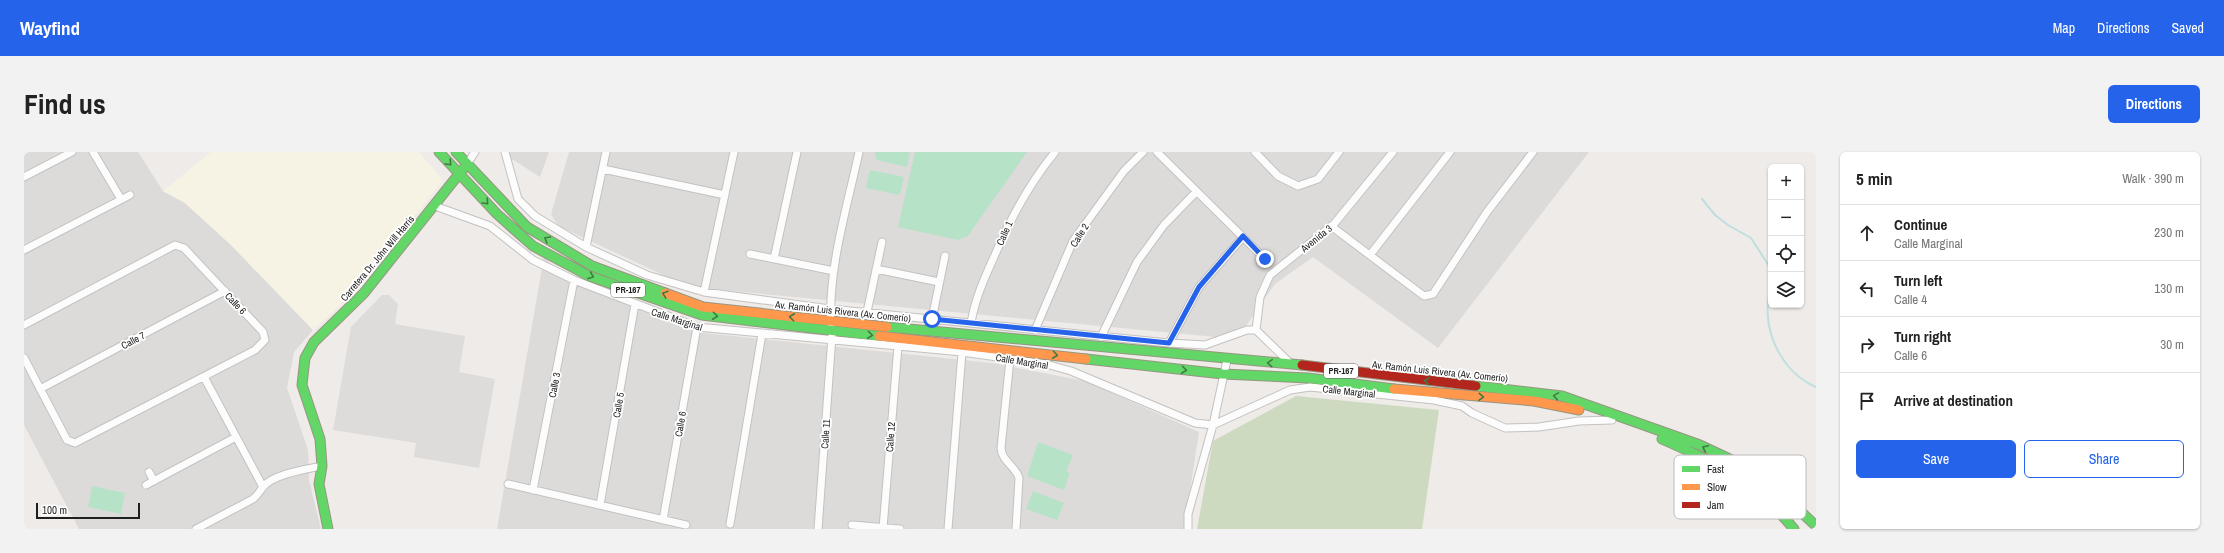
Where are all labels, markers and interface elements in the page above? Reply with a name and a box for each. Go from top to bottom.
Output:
text: Wayfind [20,15,80,41]
text: Map [2053,19,2075,37]
text: Directions [2097,19,2149,37]
text: Saved [2171,19,2204,37]
text: Find us [24,85,106,123]
button: Directions [2108,85,2200,123]
one-way arrow [445,158,452,166]
map controls [1768,164,1804,308]
button: + [1768,164,1804,200]
text: 5 min [1856,167,1892,190]
text: Walk · 390 m [2122,170,2184,187]
one-way arrow [481,198,488,205]
button: − [1768,200,1804,236]
street label: Carretera Dr. John Will Harris [338,213,417,304]
text: Continue [1894,214,1947,235]
street label: Calle 1 [993,219,1016,248]
street label: Calle 2 [1067,221,1092,250]
street label: Avenida 3 [1297,221,1335,256]
icon: ahead [1856,222,1878,244]
text: 230 m [2154,224,2184,241]
text: Calle Marginal [1894,235,1963,252]
button: locate [1768,236,1804,272]
one-way arrow [544,237,551,244]
route end [1256,250,1274,268]
text: Turn left [1894,270,1942,291]
one-way arrow [588,272,595,280]
button: layers [1768,272,1804,308]
icon: left [1856,278,1878,300]
text: 130 m [2154,280,2184,297]
road number: PR-167 [611,283,645,297]
street label: Calle 6 [222,290,249,317]
one-way arrow [662,290,669,298]
text: Calle 4 [1894,291,1927,308]
street label: Av. Ramón Luis Rivera (Av. Comerío) [773,298,912,325]
street label: Calle Marginal [650,305,704,334]
route start [923,310,941,328]
one-way arrow [712,311,718,320]
one-way arrow [789,313,795,322]
text: Turn right [1894,326,1951,347]
street label: Calle 7 [119,329,148,352]
one-way arrow [867,331,873,340]
icon: right [1856,334,1878,356]
text: 30 m [2160,336,2184,353]
text: Calle 6 [1894,347,1927,364]
one-way arrow [1052,350,1058,359]
street label: Calle Marginal [995,351,1049,372]
street label: Av. Ramón Luis Rivera (Av. Comerío) [1370,358,1509,385]
one-way arrow [1267,359,1273,368]
road number: PR-167 [1324,364,1358,378]
one-way arrow [1181,365,1187,374]
street label: Calle 3 [546,371,563,399]
one-way arrow [1424,377,1430,386]
street label: Calle Marginal [1322,382,1376,401]
icon: arrive [1856,390,1878,412]
text: Arrive at destination [1894,390,2013,411]
street label: Calle 5 [610,391,627,419]
one-way arrow [1478,392,1484,401]
one-way arrow [1553,392,1559,401]
street label: Calle 6 [672,410,689,438]
street label: Calle 11 [818,418,833,449]
street label: Calle 12 [883,421,898,452]
button: Save [1856,440,2016,478]
button: Share [2024,440,2184,478]
one-way arrow [1702,444,1709,452]
legend [1674,455,1806,519]
text: Fast [1707,462,1725,476]
text: Slow [1707,480,1727,494]
text: Jam [1707,498,1724,512]
scale bar [36,501,140,520]
text: 100 m [42,503,67,517]

